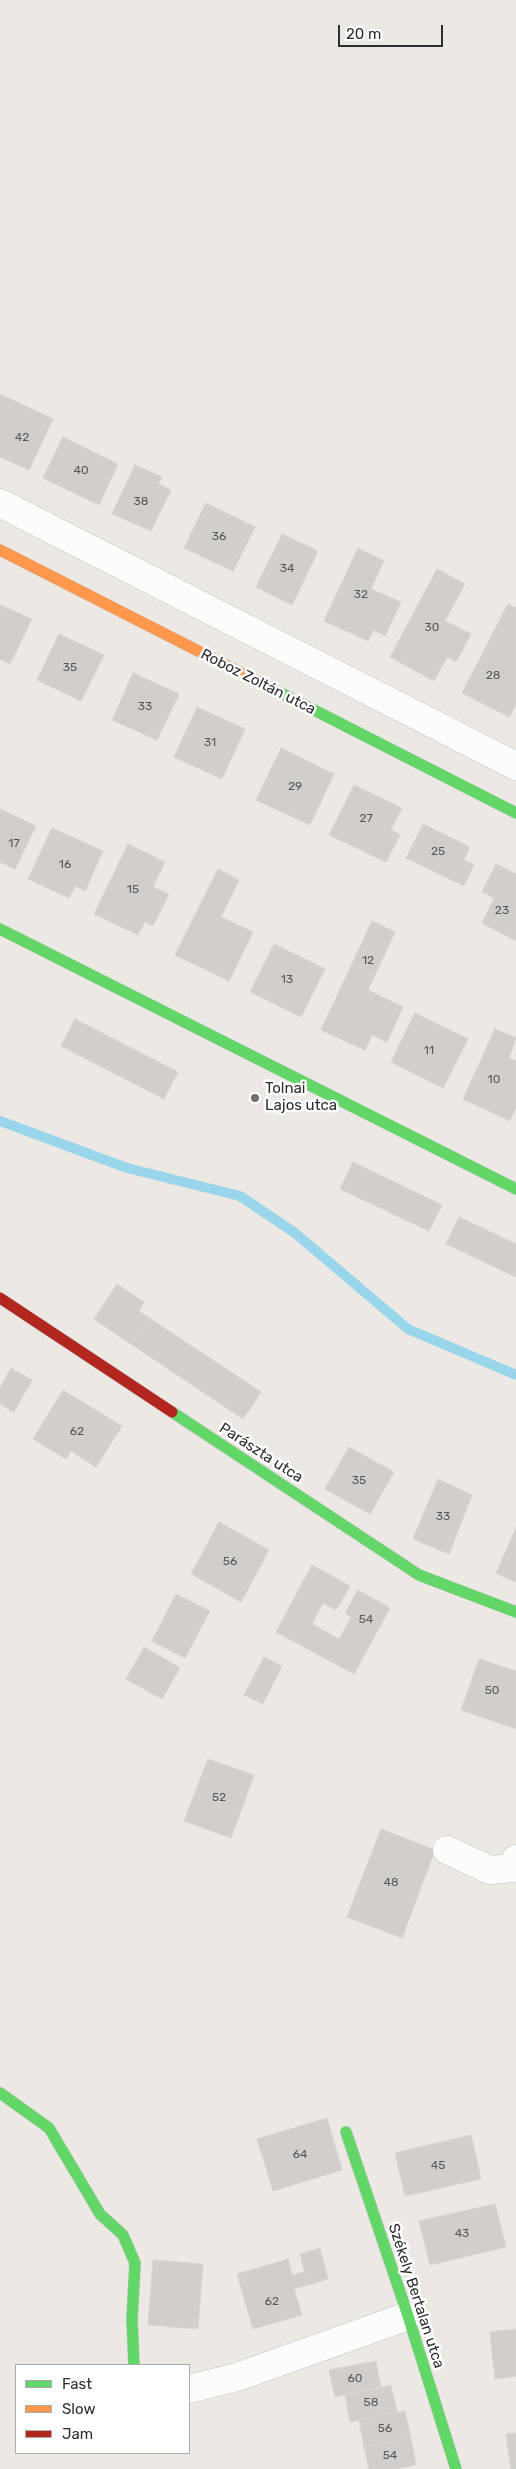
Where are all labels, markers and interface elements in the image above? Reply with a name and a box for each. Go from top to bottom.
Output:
scale bar [341,15,446,47]
text: 20 m [346,25,381,43]
house number: 42 [15,431,29,445]
house number: 40 [73,464,89,478]
house number: 38 [134,495,148,509]
house number: 36 [212,530,226,544]
house number: 34 [280,562,294,576]
house number: 32 [354,588,368,602]
house number: 30 [425,621,439,635]
street label: Roboz Zoltán utca [198,645,318,719]
house number: 35 [63,661,77,675]
house number: 28 [486,669,500,683]
house number: 33 [138,700,152,714]
house number: 31 [204,736,216,750]
house number: 29 [288,780,302,794]
house number: 27 [359,812,373,826]
house number: 17 [8,837,20,851]
house number: 25 [431,845,445,859]
house number: 16 [59,858,71,872]
house number: 15 [127,883,139,897]
house number: 23 [495,904,509,918]
house number: 12 [362,954,374,968]
house number: 13 [281,973,293,987]
house number: 11 [424,1044,434,1058]
house number: 10 [488,1073,500,1087]
place label: Tolnai Lajos utca [265,1080,337,1115]
marker: Tolnai Lajos utca [249,1092,261,1104]
street label: Parászta utca [216,1419,306,1487]
house number: 62 [70,1425,84,1439]
house number: 35 [352,1474,366,1488]
house number: 33 [436,1510,450,1524]
house number: 56 [223,1555,237,1569]
house number: 54 [359,1613,373,1627]
house number: 50 [485,1684,499,1698]
house number: 52 [212,1791,226,1805]
house number: 48 [383,1876,399,1890]
house number: 64 [293,2148,307,2162]
house number: 45 [431,2159,445,2173]
street label: Székely Bertalan utca [384,2221,448,2371]
house number: 43 [455,2227,469,2241]
house number: 62 [265,2295,279,2309]
legend [15,2364,190,2454]
house number: 60 [348,2372,362,2386]
text: Fast [62,2375,92,2393]
house number: 58 [364,2396,378,2410]
text: Slow [62,2400,95,2418]
house number: 56 [378,2422,392,2436]
text: Jam [62,2425,93,2443]
house number: 54 [383,2449,397,2463]

